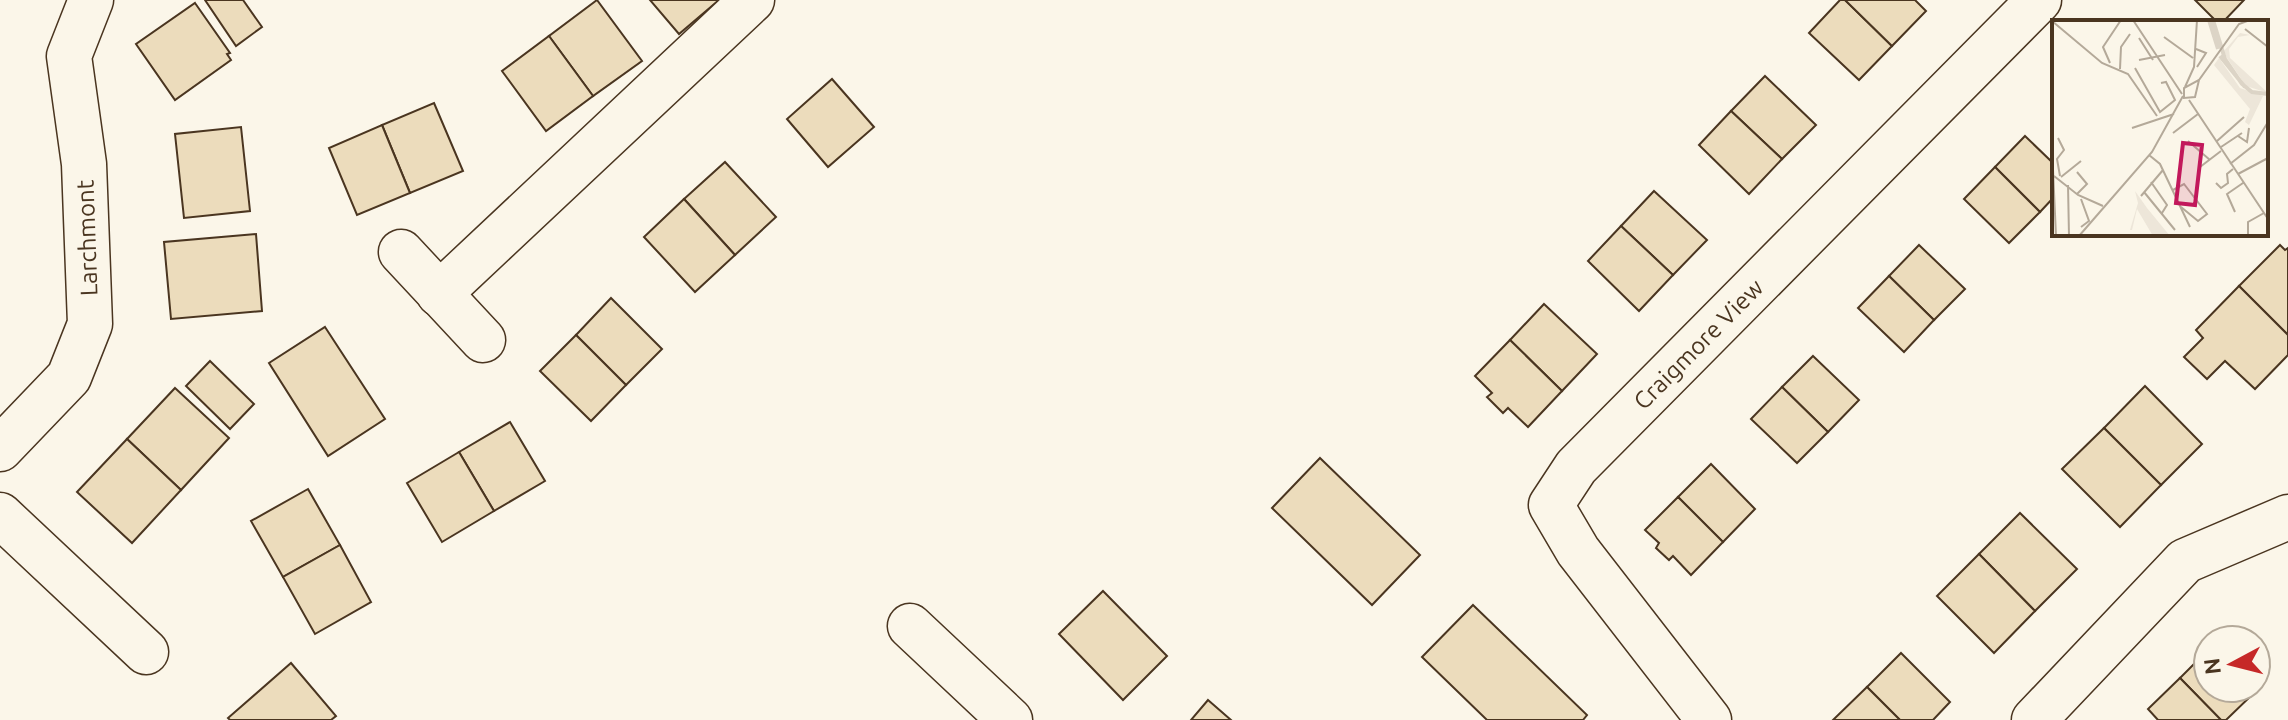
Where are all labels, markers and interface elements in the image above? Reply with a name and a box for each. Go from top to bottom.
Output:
inset map [2052,20,2268,236]
street label: Larchmont [71,179,103,297]
street label: Craigmore View [1628,273,1768,415]
north arrow [2192,624,2272,704]
text: N [2198,657,2225,676]

